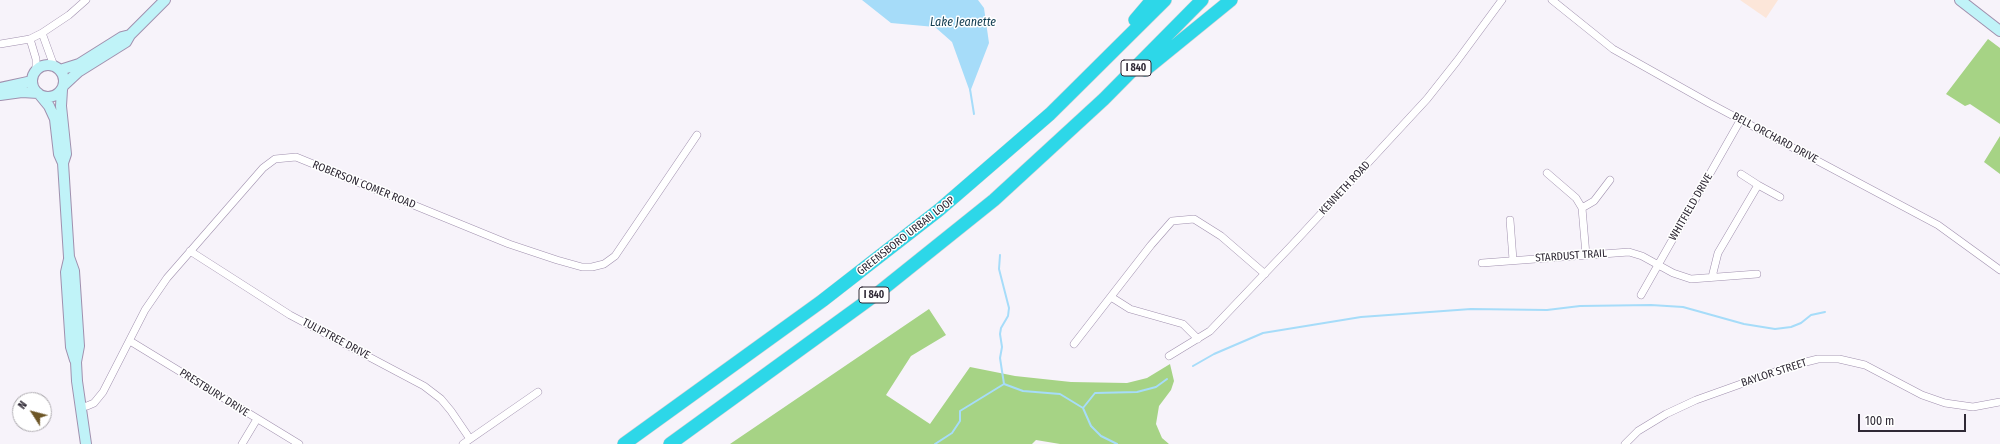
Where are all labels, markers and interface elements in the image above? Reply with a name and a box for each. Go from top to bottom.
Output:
water label: Lake Jeanette [930,16,996,30]
road number: I 840 [1121,60,1151,76]
street label: BELL ORCHARD DRIVE [1730,110,1820,166]
street label: ROBERSON COMER ROAD [310,158,418,212]
street label: KENNETH ROAD [1317,158,1373,218]
street label: WHITFIELD DRIVE [1666,171,1716,243]
street label: GREENSBORO URBAN LOOP [854,194,958,278]
street label: STARDUST TRAIL [1535,247,1607,265]
road number: I 840 [859,287,889,303]
street label: TULIPTREE DRIVE [300,316,372,362]
street label: BAYLOR STREET [1739,356,1809,390]
street label: PRESTBURY DRIVE [177,366,251,420]
north arrow [12,392,52,432]
text: N [15,399,30,412]
scale bar [1860,406,1968,432]
text: 100 m [1865,414,1894,428]

